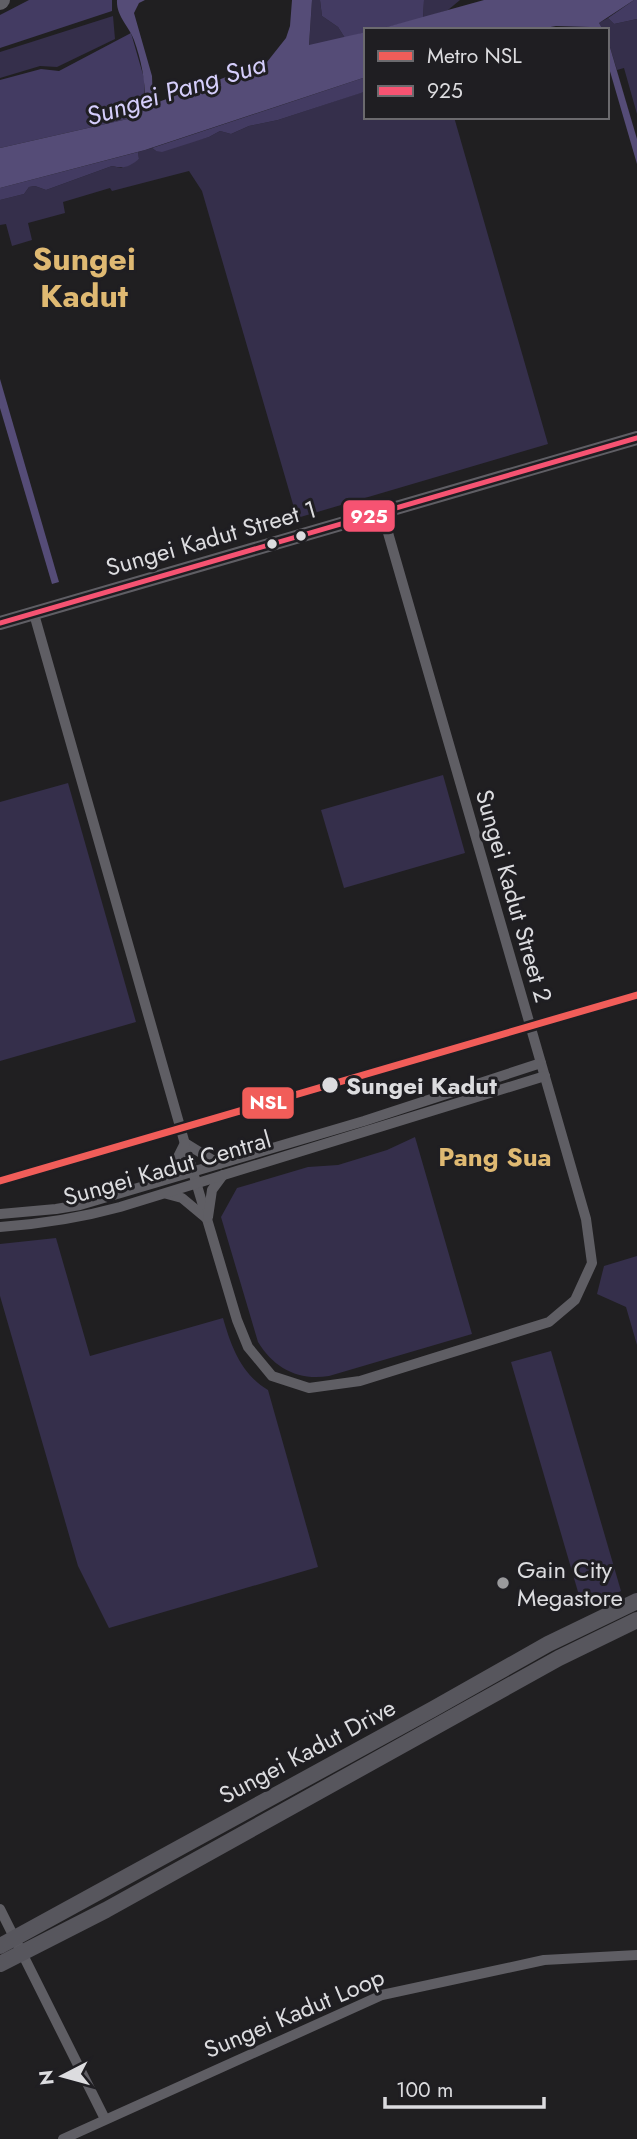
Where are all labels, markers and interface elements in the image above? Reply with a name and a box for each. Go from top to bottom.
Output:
legend [364,28,609,119]
text: Metro NSL [427,41,522,71]
water label: Sungei Pang Sua [81,44,271,135]
text: 925 [427,76,463,106]
district label: Sungei Kadut [32,236,136,319]
street label: Sungei Kadut Street 1 [102,491,320,585]
line badge: 925 [342,499,396,533]
text: 925 [350,503,388,530]
unlabelled marker [294,529,308,543]
unlabelled marker [265,537,279,551]
street label: Sungei Kadut Street 2 [467,785,561,1007]
place label: Sungei Kadut [346,1068,497,1103]
marker: Sungei Kadut [320,1075,340,1095]
line badge: NSL [241,1086,295,1120]
text: NSL [250,1089,287,1116]
street label: Sungei Kadut Central [59,1122,275,1214]
district label: Pang Sua [438,1138,552,1176]
place label: Gain City Megastore [517,1552,623,1615]
marker: Gain City Megastore [495,1575,511,1591]
street label: Sungei Kadut Drive [212,1690,402,1812]
street label: Sungei Kadut Loop [198,1959,390,2067]
north arrow [28,2041,98,2111]
scale bar [385,2066,544,2110]
text: N [32,2069,61,2087]
text: 100 m [396,2075,453,2105]

